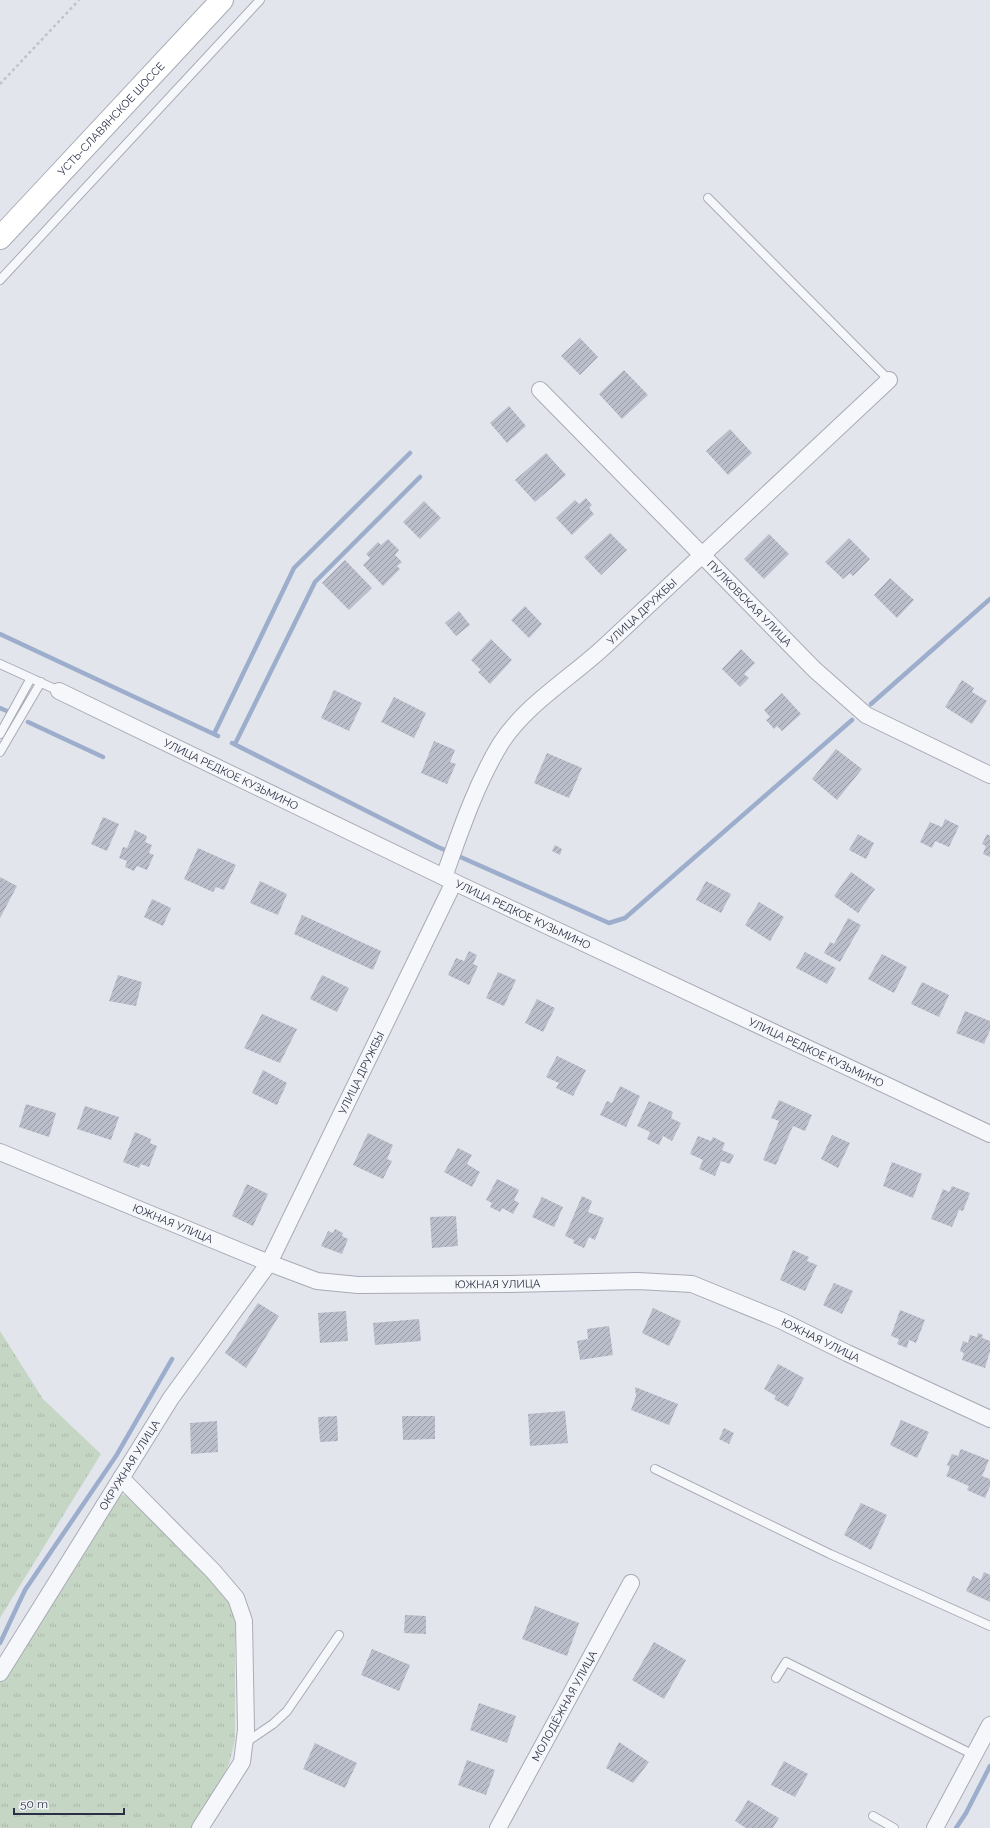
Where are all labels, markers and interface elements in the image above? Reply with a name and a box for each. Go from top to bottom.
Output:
street label: УСТЬ-СЛАВЯНСКОЕ ШОССЕ [55,59,167,178]
street label: ПУЛКОВСКАЯ УЛИЦА [704,558,795,649]
street label: УЛИЦА ДРУЖБЫ [604,576,679,647]
street label: УЛИЦА РЕДКОЕ КУЗЬМИНО [161,736,300,812]
street label: УЛИЦА РЕДКОЕ КУЗЬМИНО [453,877,593,952]
street label: УЛИЦА РЕДКОЕ КУЗЬМИНО [746,1015,886,1090]
street label: УЛИЦА ДРУЖБЫ [336,1029,387,1116]
street label: ЮЖНАЯ УЛИЦА [131,1201,215,1246]
street label: ЮЖНАЯ УЛИЦА [455,1277,541,1291]
street label: ЮЖНАЯ УЛИЦА [779,1315,862,1365]
street label: ОКРУЖНАЯ УЛИЦА [96,1417,163,1512]
street label: МОЛОДЁЖНАЯ УЛИЦА [529,1648,600,1763]
scale bar [14,1790,124,1816]
text: 50 m [20,1797,48,1811]

